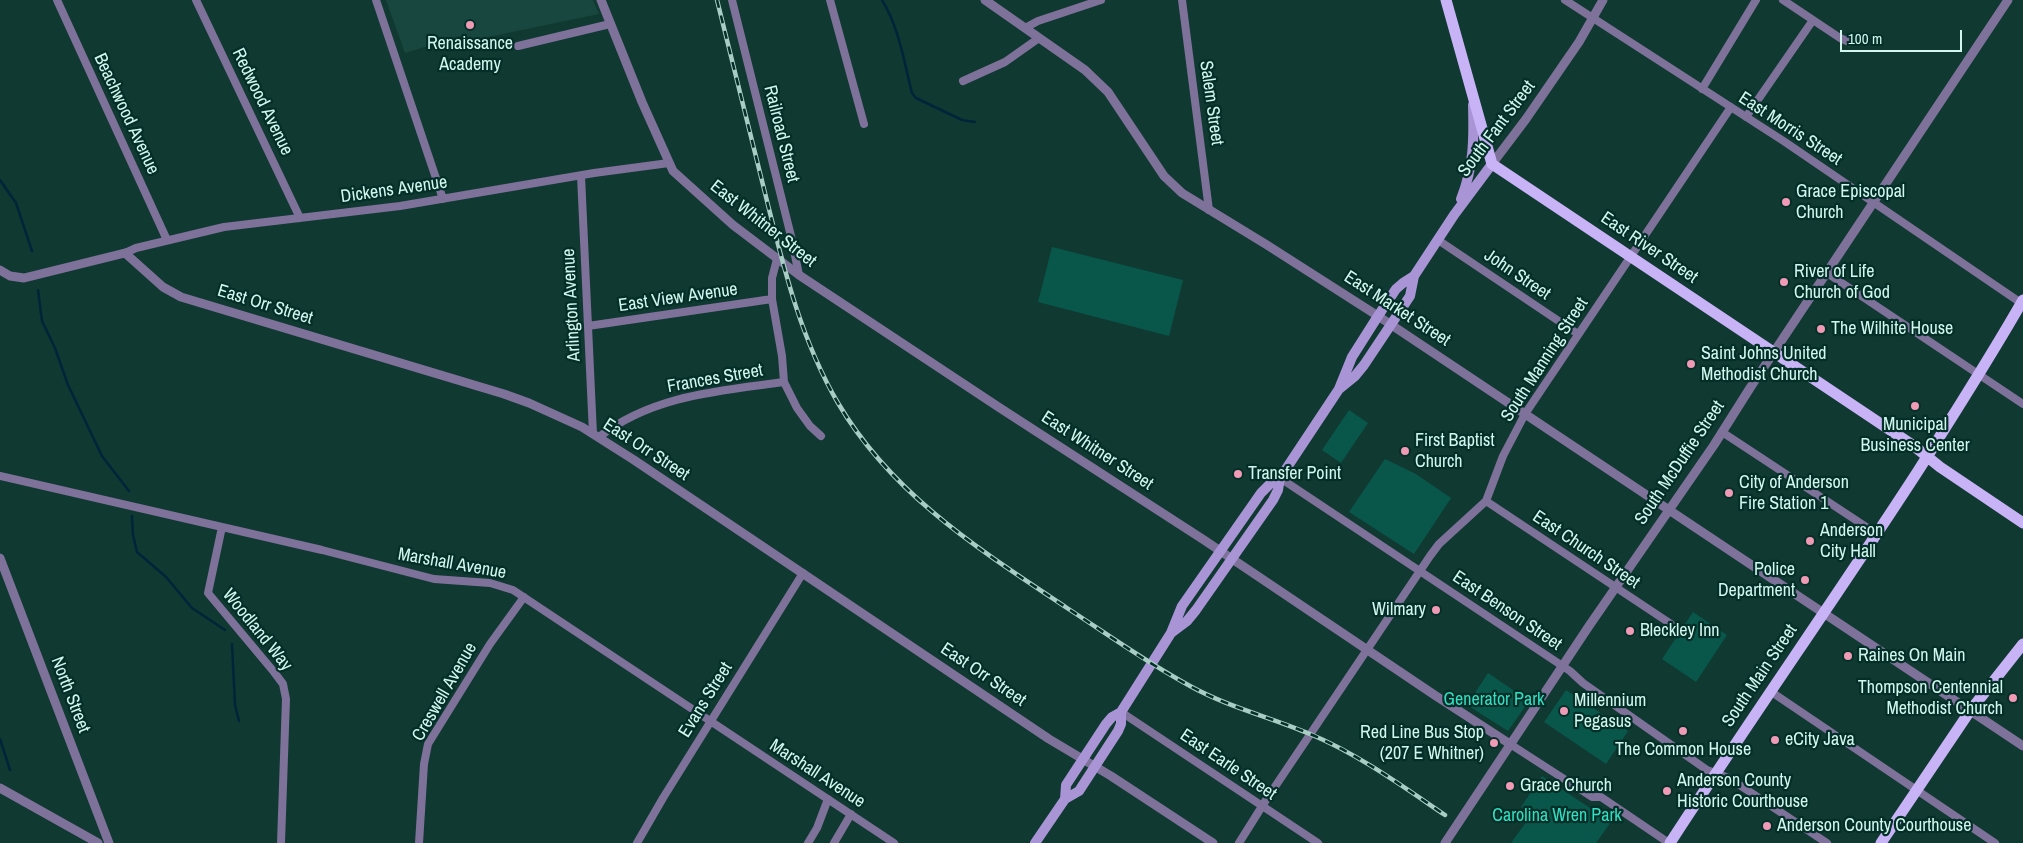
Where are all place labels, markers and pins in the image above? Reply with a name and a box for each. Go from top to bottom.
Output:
marker: Renaissance Academy [464,19,476,31]
place label: Renaissance Academy [427,33,513,76]
place label: Grace Episcopal Church [1796,181,1905,223]
marker: Grace Episcopal Church [1780,196,1792,208]
place label: River of Life Church of God [1794,261,1890,304]
marker: River of Life Church of God [1778,276,1790,288]
place label: The Wilhite House [1831,318,1953,340]
marker: The Wilhite House [1815,323,1827,335]
place label: Saint Johns United Methodist Church [1701,343,1827,386]
marker: Saint Johns United Methodist Church [1685,358,1697,370]
marker: Municipal Business Center [1909,400,1921,412]
place label: Municipal Business Center [1860,414,1970,456]
place label: First Baptist Church [1415,430,1495,472]
marker: First Baptist Church [1399,445,1411,457]
place label: Transfer Point [1248,463,1341,485]
marker: Transfer Point [1232,468,1244,480]
place label: City of Anderson Fire Station 1 [1739,472,1849,514]
marker: City of Anderson Fire Station 1 [1723,487,1735,499]
place label: Anderson City Hall [1820,520,1883,562]
marker: Anderson City Hall [1804,535,1816,547]
place label: Police Department [1718,559,1795,602]
marker: Police Department [1799,574,1811,586]
place label: Wilmary [1372,599,1426,621]
marker: Wilmary [1430,604,1442,616]
place label: Bleckley Inn [1640,620,1720,642]
marker: Bleckley Inn [1624,625,1636,637]
place label: Raines On Main [1858,645,1965,667]
marker: Raines On Main [1842,650,1854,662]
place label: Thompson Centennial Methodist Church [1858,677,2003,720]
place label: Millennium Pegasus [1574,690,1646,732]
marker: Thompson Centennial Methodist Church [2007,692,2019,704]
marker: Millennium Pegasus [1558,705,1570,717]
place label: Red Line Bus Stop (207 E Whitner) [1360,722,1484,764]
marker: The Common House [1677,725,1689,737]
place label: eCity Java [1785,729,1855,751]
marker: eCity Java [1769,734,1781,746]
marker: Red Line Bus Stop (207 E Whitner) [1488,737,1500,749]
place label: The Common House [1615,739,1751,761]
place label: Anderson County Historic Courthouse [1677,770,1808,812]
place label: Grace Church [1520,775,1612,797]
marker: Grace Church [1504,780,1516,792]
marker: Anderson County Historic Courthouse [1661,785,1673,797]
place label: Anderson County Courthouse [1777,815,1971,837]
marker: Anderson County Courthouse [1761,820,1773,832]

